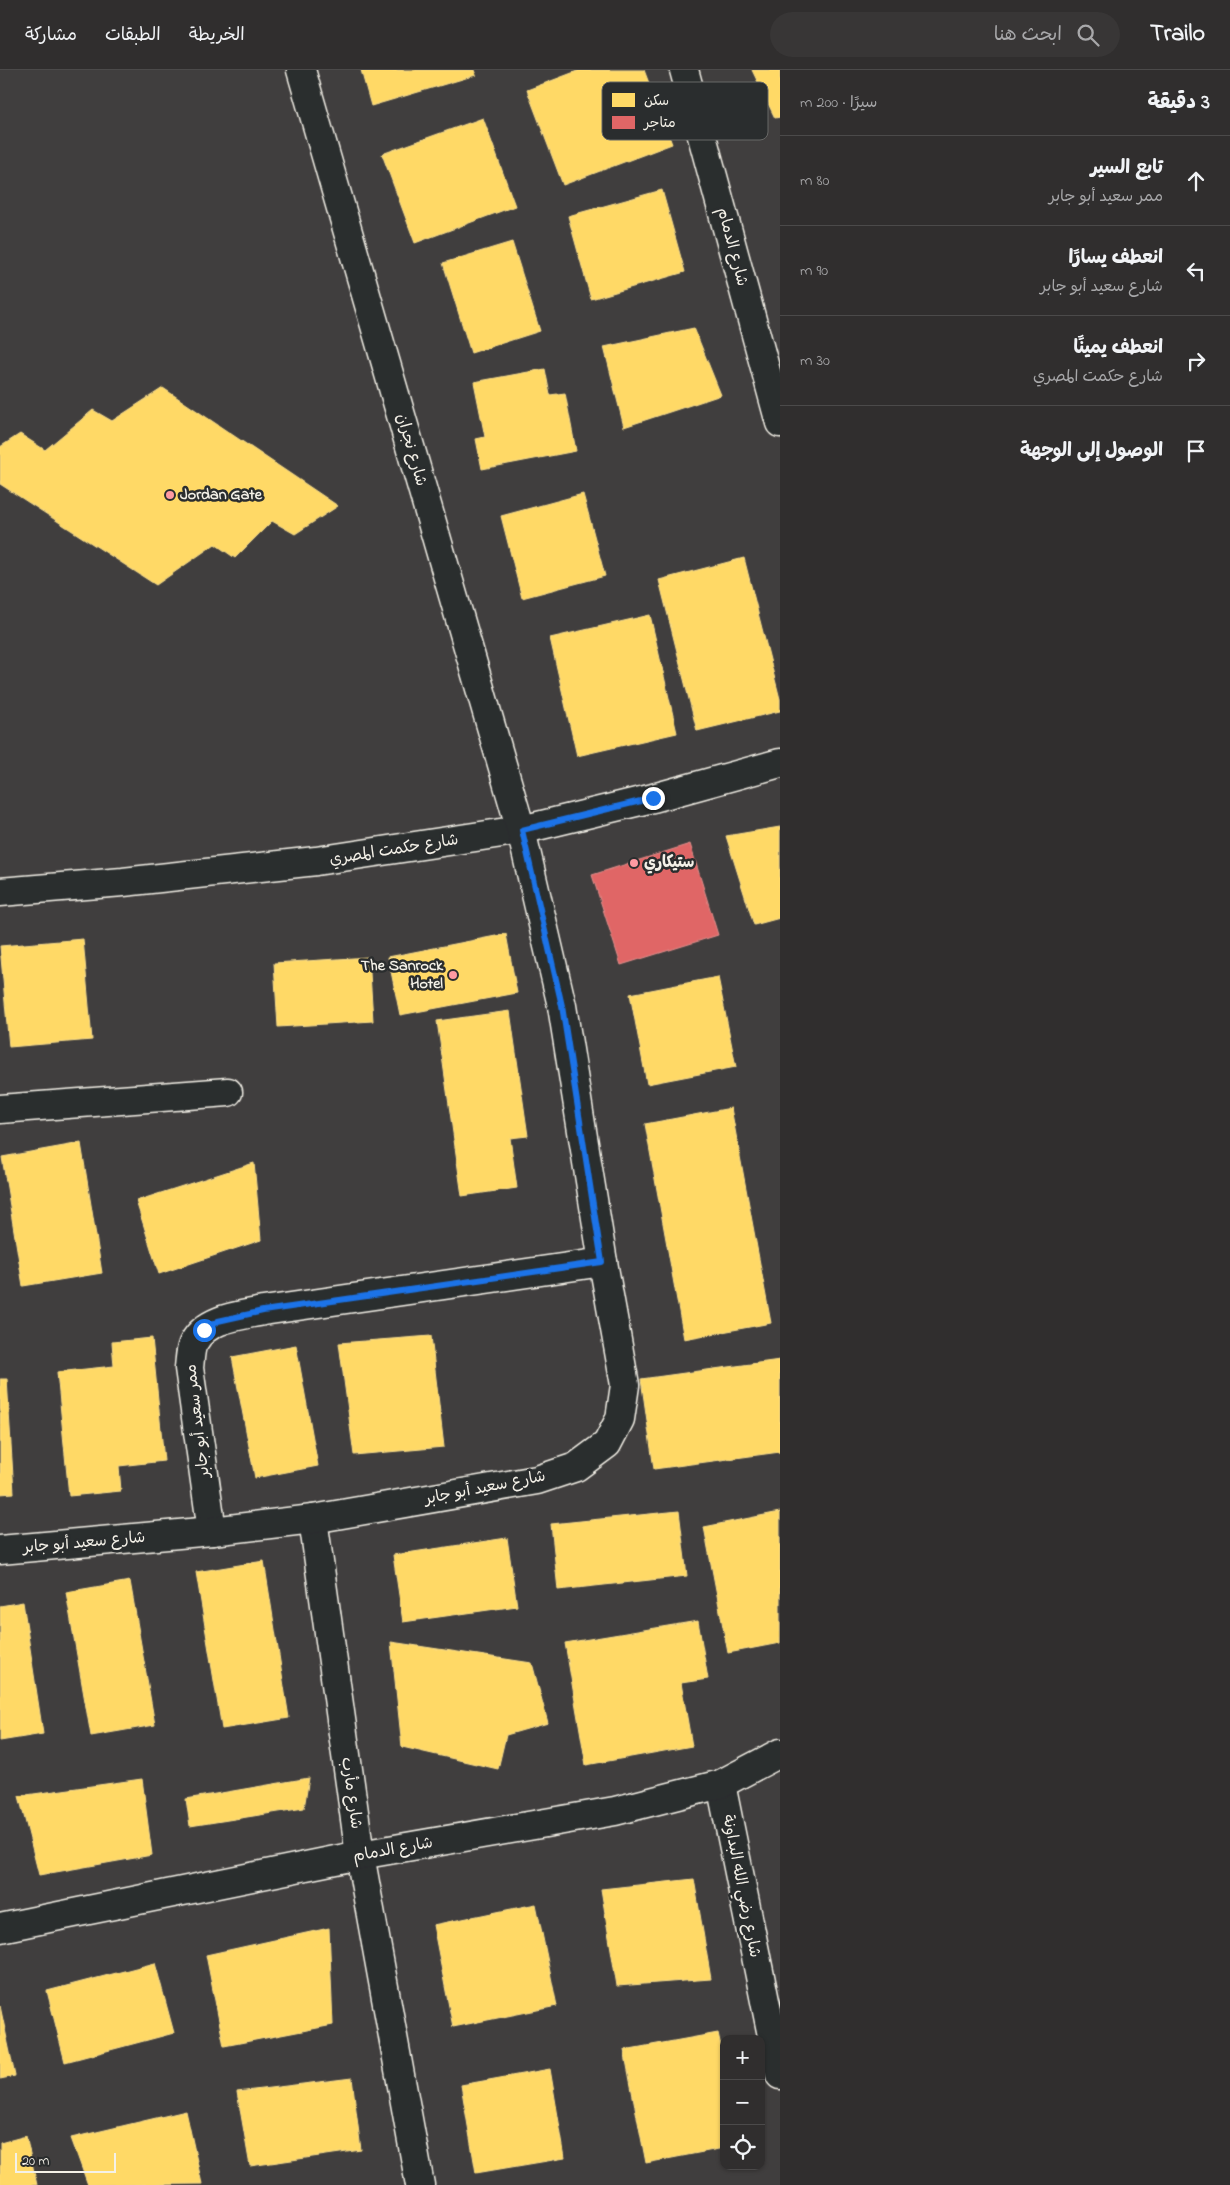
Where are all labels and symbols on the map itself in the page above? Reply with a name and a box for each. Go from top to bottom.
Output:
legend [602,82,768,140]
text: سكن [644,91,669,112]
text: متاجر [643,113,676,134]
street label: شارع الدمام [710,205,754,289]
street label: شارع نجران [389,411,433,489]
place label: Jordan Gate [180,483,263,507]
marker: Jordan Gate [164,489,176,501]
route end [642,787,665,810]
street label: شارع حكمت المصري [328,828,460,872]
place label: ستيكاري [644,851,694,875]
marker: ستيكاري [628,857,640,869]
place label: The Sanrock Hotel [361,954,444,996]
marker: The Sanrock Hotel [447,969,459,981]
route start [193,1319,216,1342]
street label: ممر سعيد أبو جابر [179,1363,217,1481]
street label: شارع سعيد أبو جابر [420,1464,548,1512]
street label: شارع سعيد أبو جابر [20,1526,146,1560]
street label: شارع مأرب [334,1755,368,1831]
street label: شارع رضي الله البداونة [714,1812,767,1960]
street label: شارع الدمام [351,1831,435,1869]
scale bar [15,2150,116,2173]

